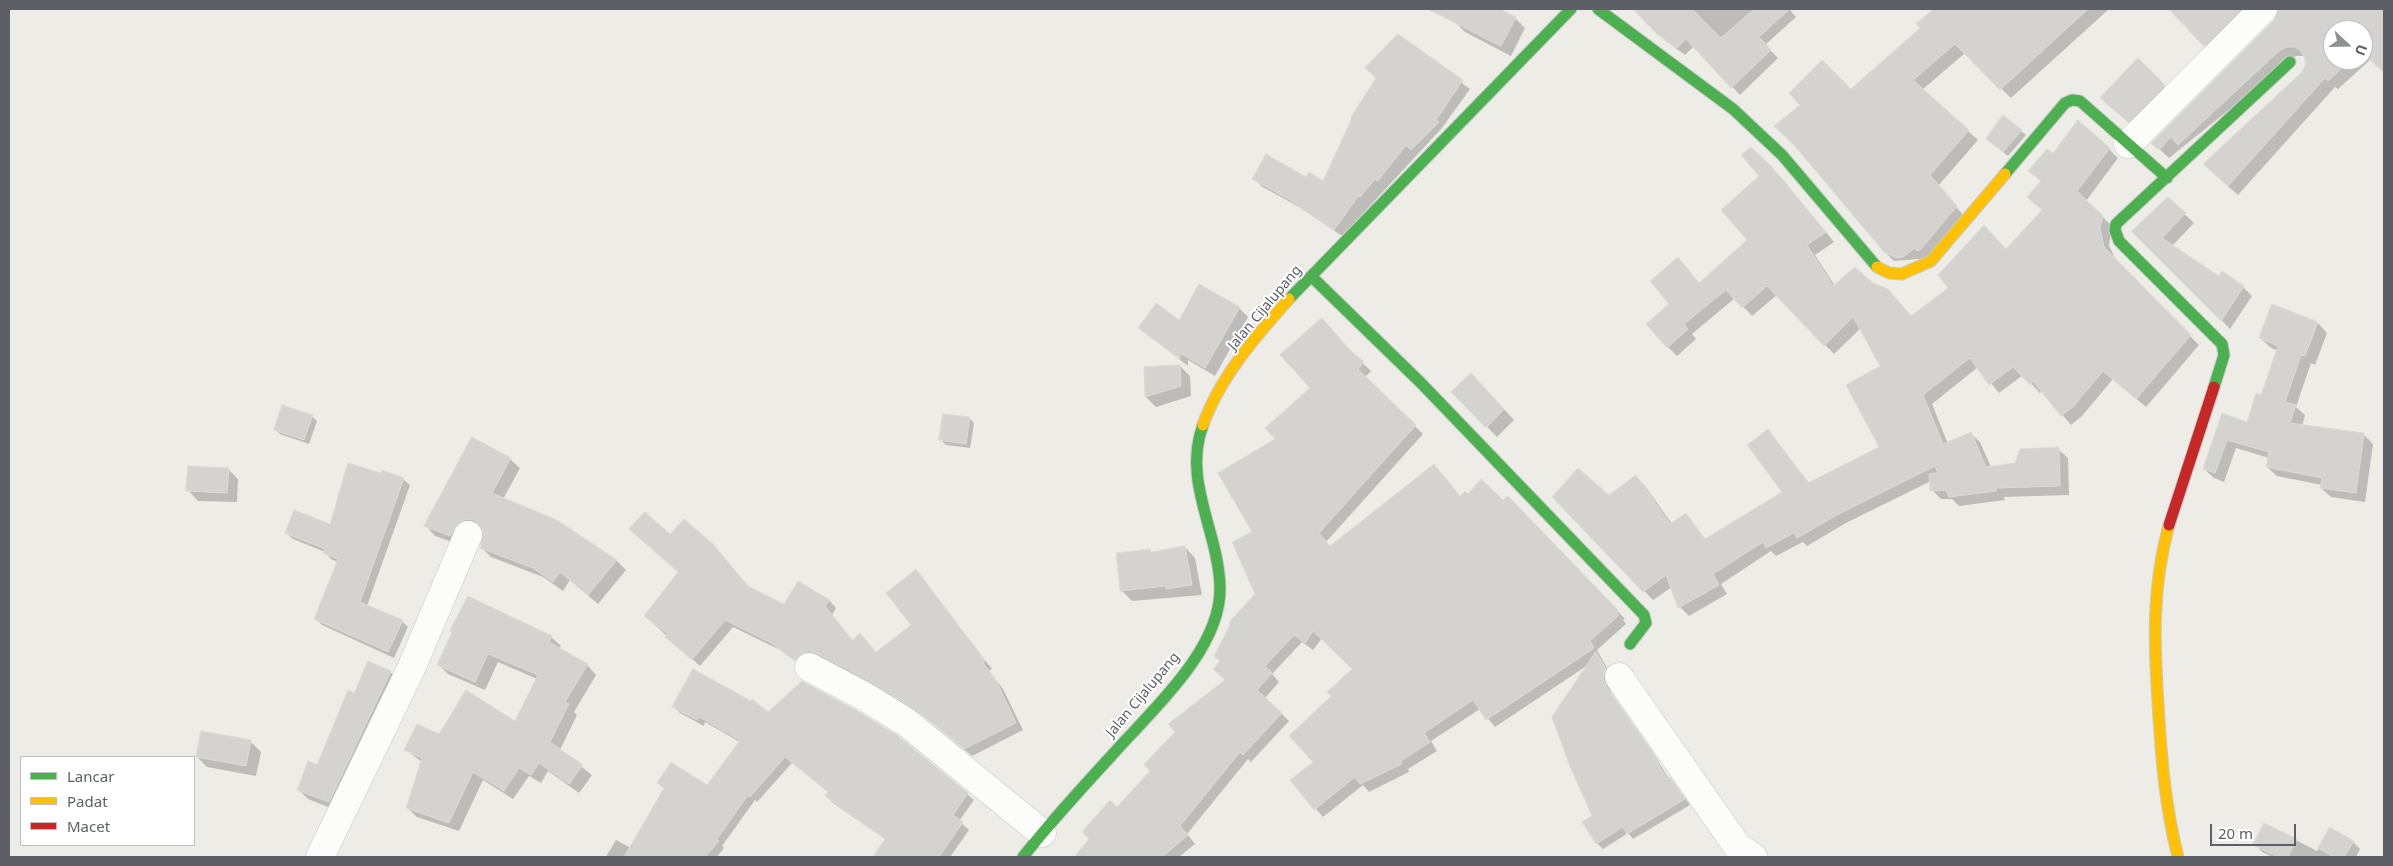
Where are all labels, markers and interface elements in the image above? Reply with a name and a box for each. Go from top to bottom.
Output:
north arrow [2323,20,2373,70]
text: U [2351,42,2372,59]
street label: Jalan Cijalupang [1225,262,1305,354]
street label: Jalan Cijalupang [1103,649,1183,741]
legend [20,756,195,846]
text: Lancar [67,766,114,786]
text: Padat [67,791,108,811]
scale bar [2213,814,2299,846]
text: Macet [67,816,110,836]
text: 20 m [2218,823,2253,843]

